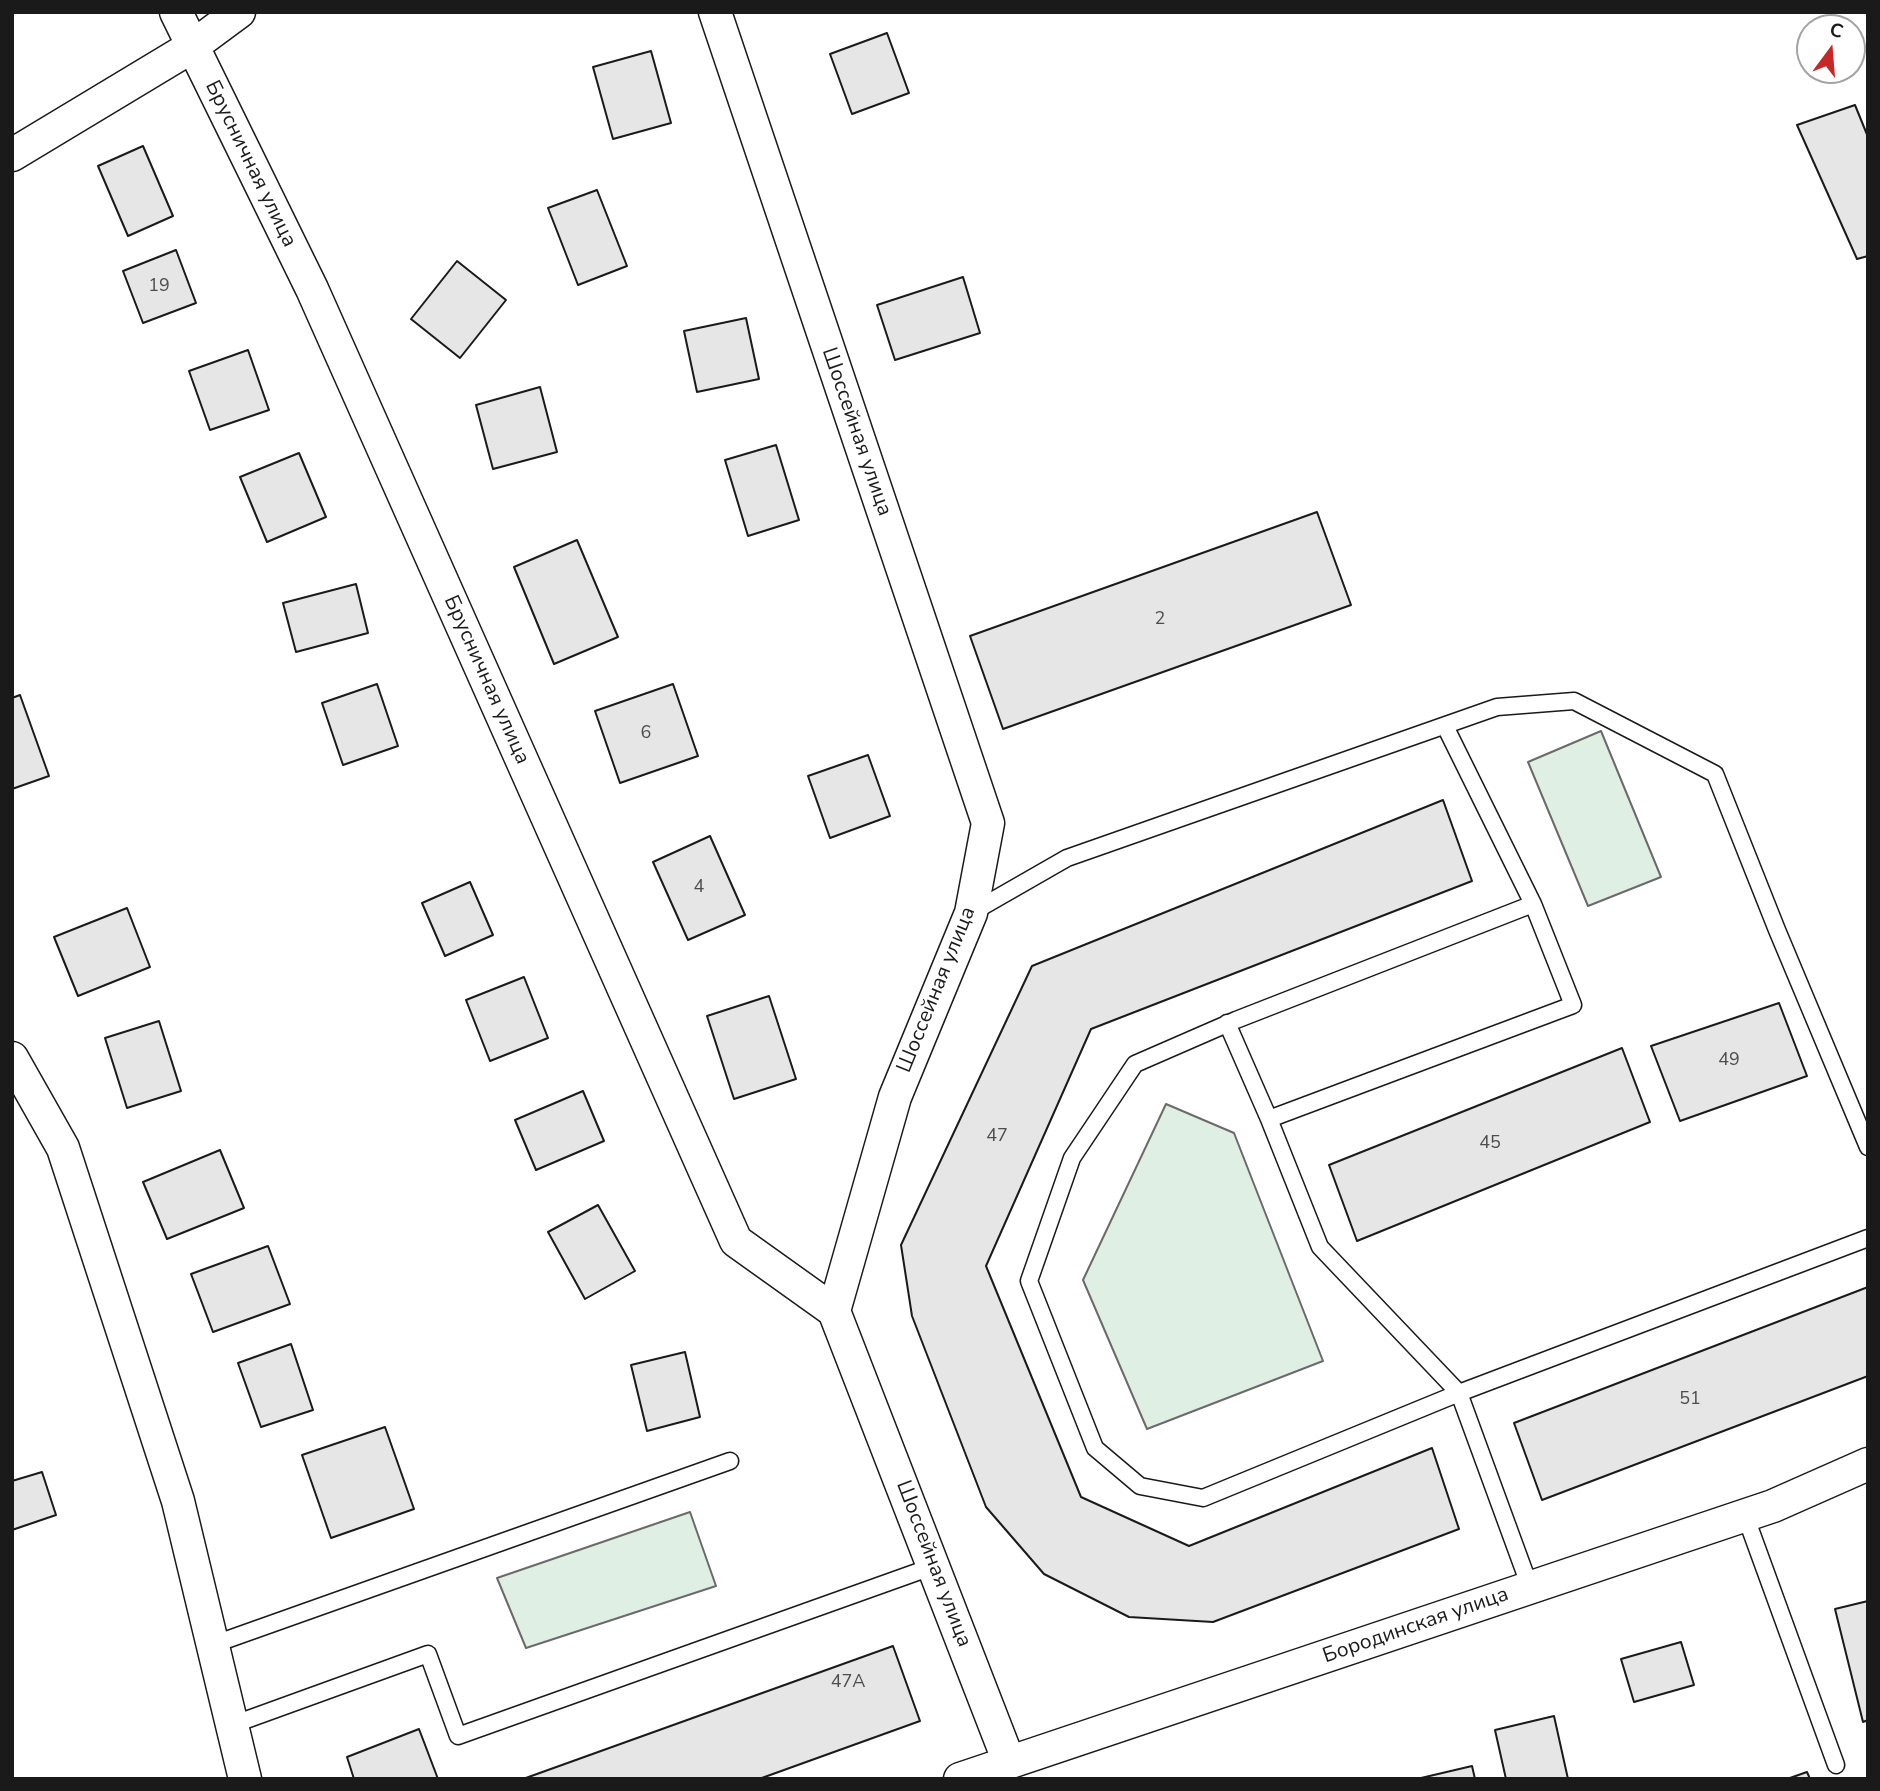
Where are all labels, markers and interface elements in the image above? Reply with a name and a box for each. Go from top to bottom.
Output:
north arrow [1796,14,1866,84]
text: С [1826,16,1846,45]
street label: Брусничная улица [199,77,301,251]
house number: 19 [148,276,170,298]
street label: Шоссейная улица [815,344,897,520]
street label: Брусничная улица [437,592,535,768]
house number: 2 [1155,609,1165,631]
house number: 6 [641,723,651,745]
house number: 4 [694,877,704,899]
street label: Шоссейная улица [892,903,982,1077]
house number: 49 [1718,1050,1740,1072]
house number: 47 [986,1126,1008,1148]
house number: 45 [1479,1133,1501,1155]
house number: 51 [1679,1389,1701,1411]
street label: Шоссейная улица [890,1477,976,1651]
street label: Бородинская улица [1320,1582,1512,1670]
house number: 47А [831,1672,865,1694]

